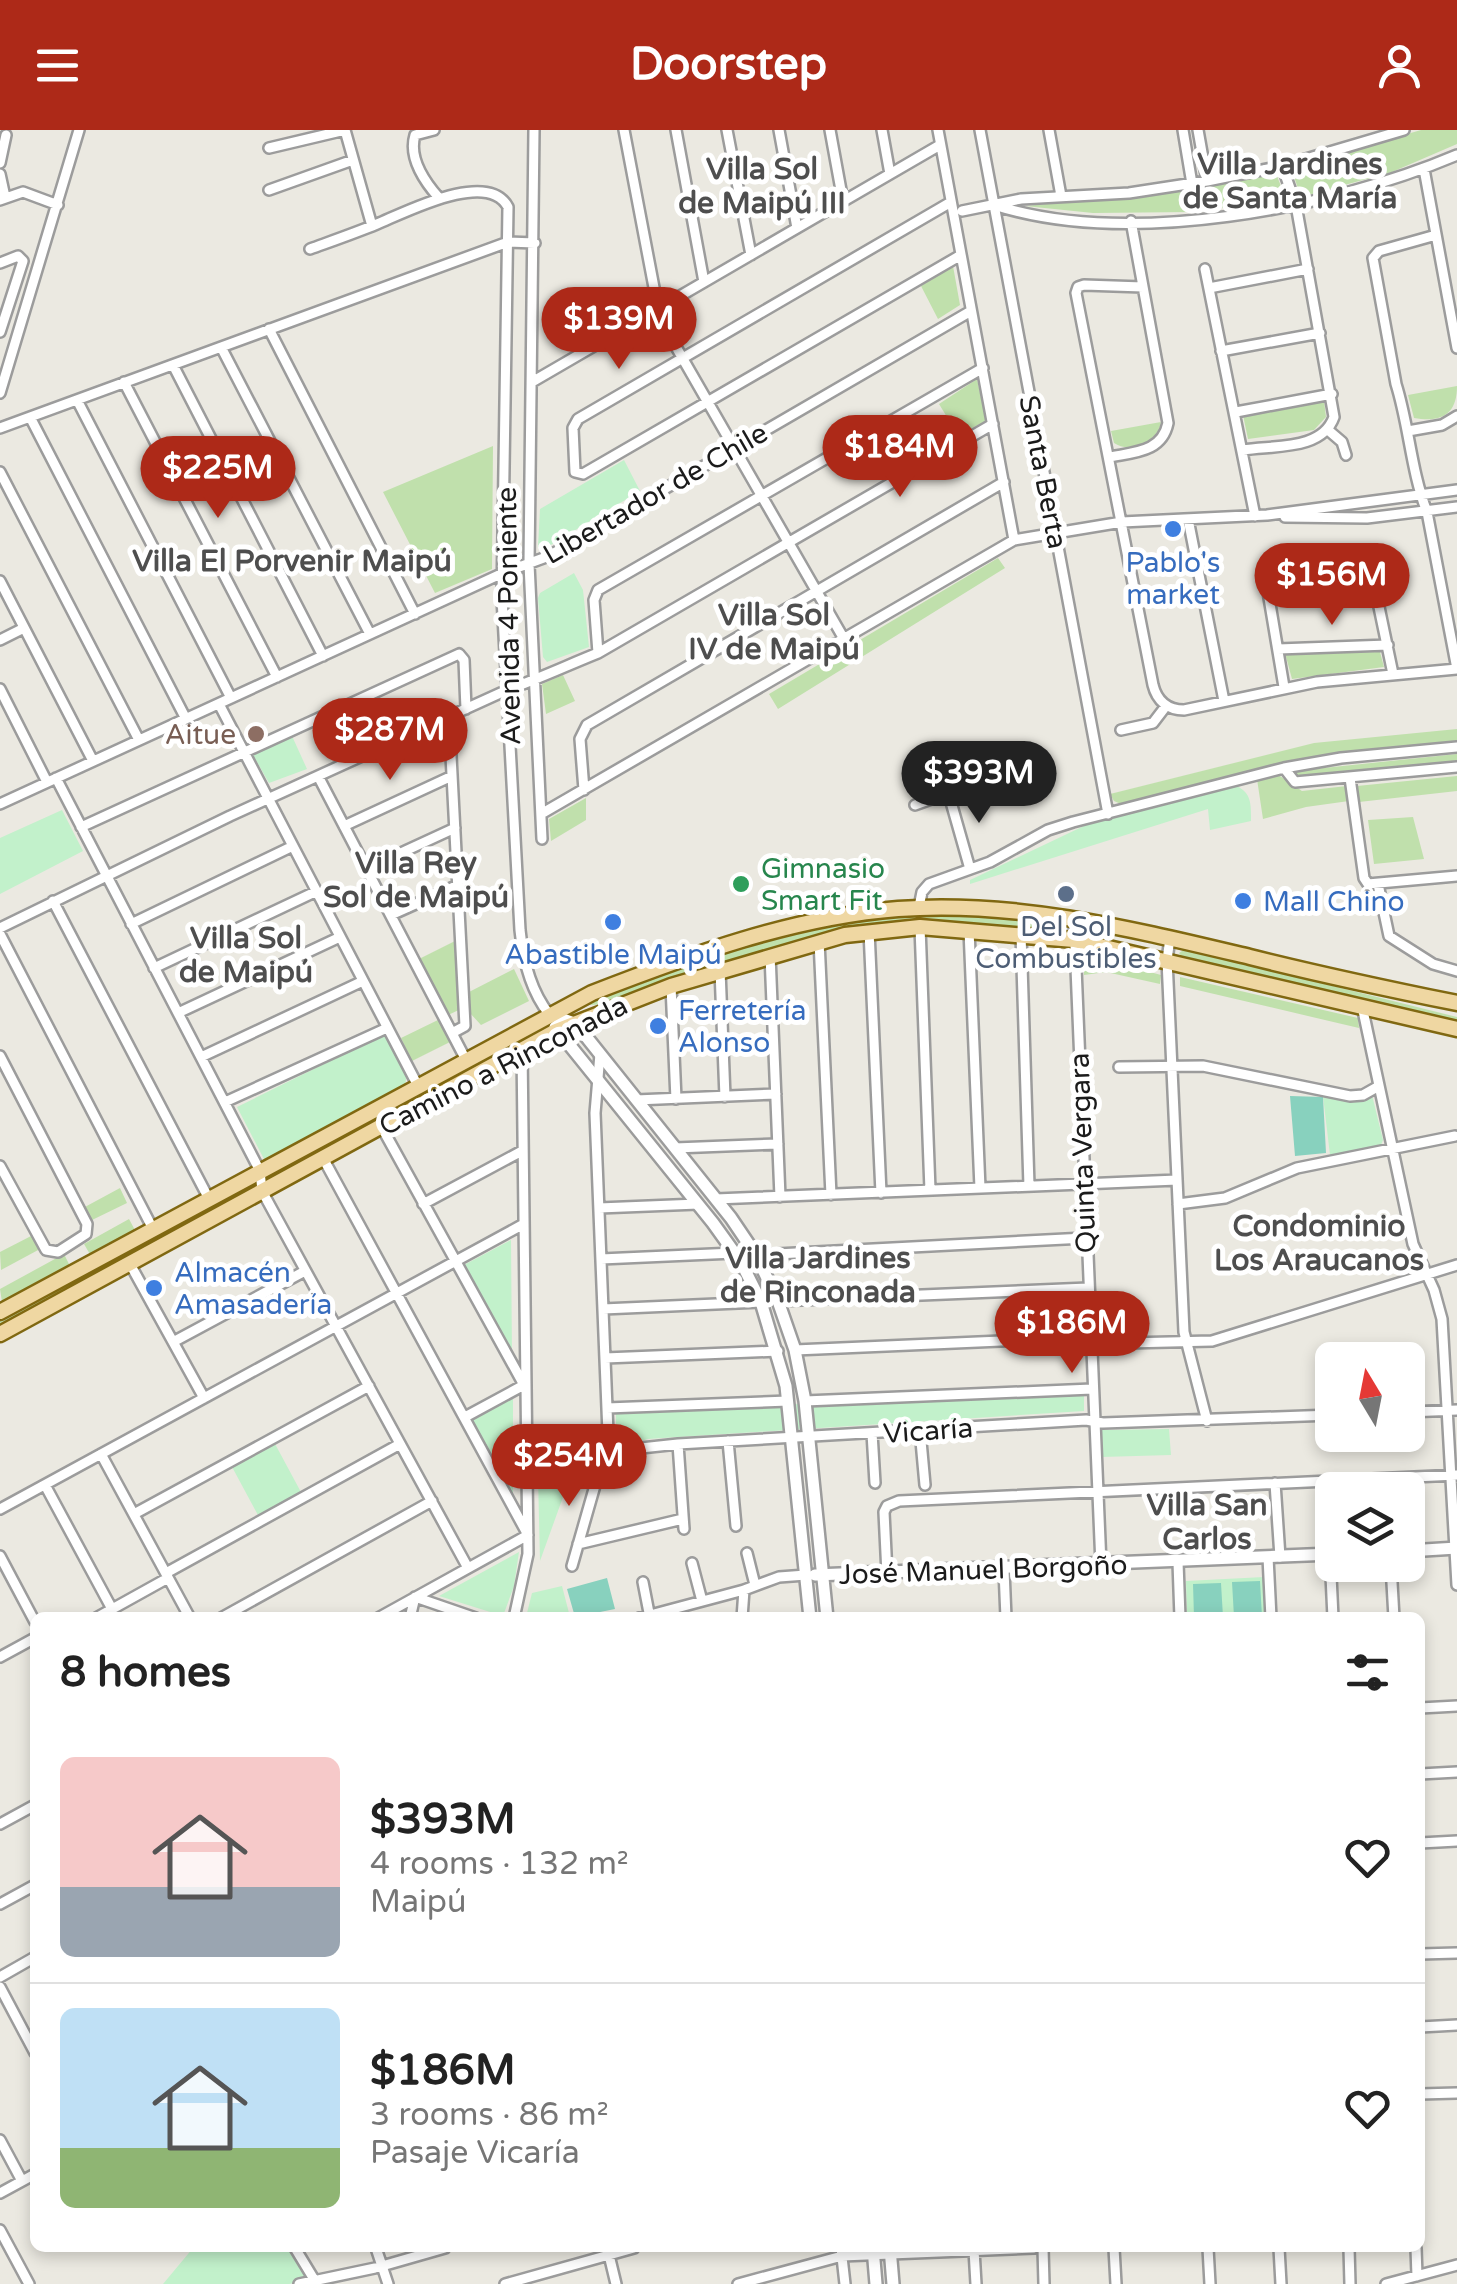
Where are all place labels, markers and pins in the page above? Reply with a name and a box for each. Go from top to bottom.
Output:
pin: $139M [549,287,689,372]
pin: $184M [830,415,970,500]
pin: $225M [148,436,288,521]
marker: Pablo's market [1162,518,1184,540]
pin: $156M [1262,543,1402,628]
place label: Pablo's market [1126,546,1220,612]
pin: $287M [320,698,460,783]
place label: Aitue [165,718,236,752]
marker: Aitue [245,723,267,745]
pin: $393M [909,741,1049,826]
place label: Gimnasio Smart Fit [761,852,885,918]
marker: Gimnasio Smart Fit [730,873,752,895]
marker: Del Sol Combustibles [1055,883,1077,905]
place label: Mall Chino [1263,885,1405,919]
marker: Mall Chino [1232,890,1254,912]
place label: Del Sol Combustibles [975,910,1157,976]
marker: Abastible Maipú [602,911,624,933]
place label: Abastible Maipú [504,938,722,972]
place label: Ferretería Alonso [678,994,806,1060]
marker: Ferretería Alonso [647,1015,669,1037]
place label: Almacén Amasadería [174,1256,332,1322]
marker: Almacén Amasadería [143,1277,165,1299]
pin: $186M [1002,1291,1142,1376]
pin: $254M [499,1424,639,1509]

